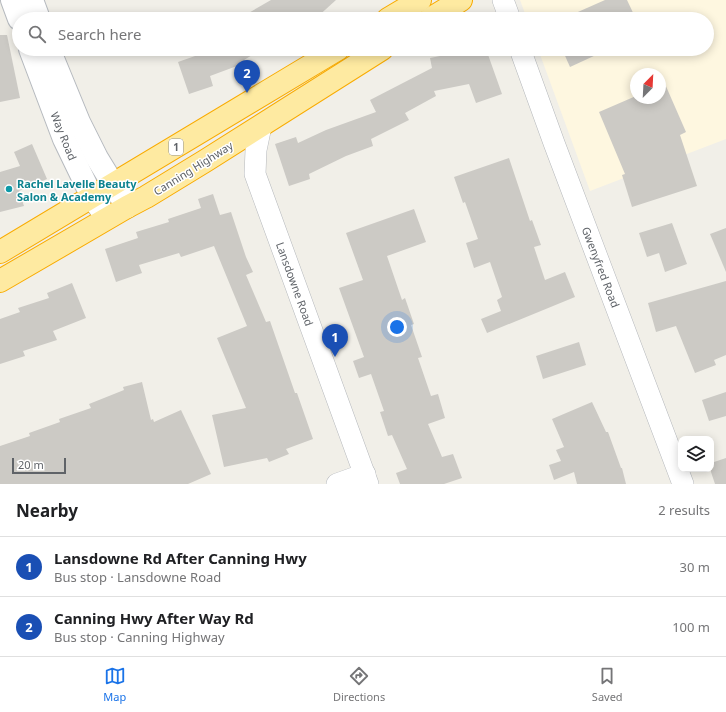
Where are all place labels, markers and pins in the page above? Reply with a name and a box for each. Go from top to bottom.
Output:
pin: 2 [234,60,260,93]
place label: Rachel Lavelle Beauty Salon & Academy [17,176,137,204]
marker: Rachel Lavelle Beauty Salon & Academy [4,184,14,194]
pin: 1 [322,324,348,357]

